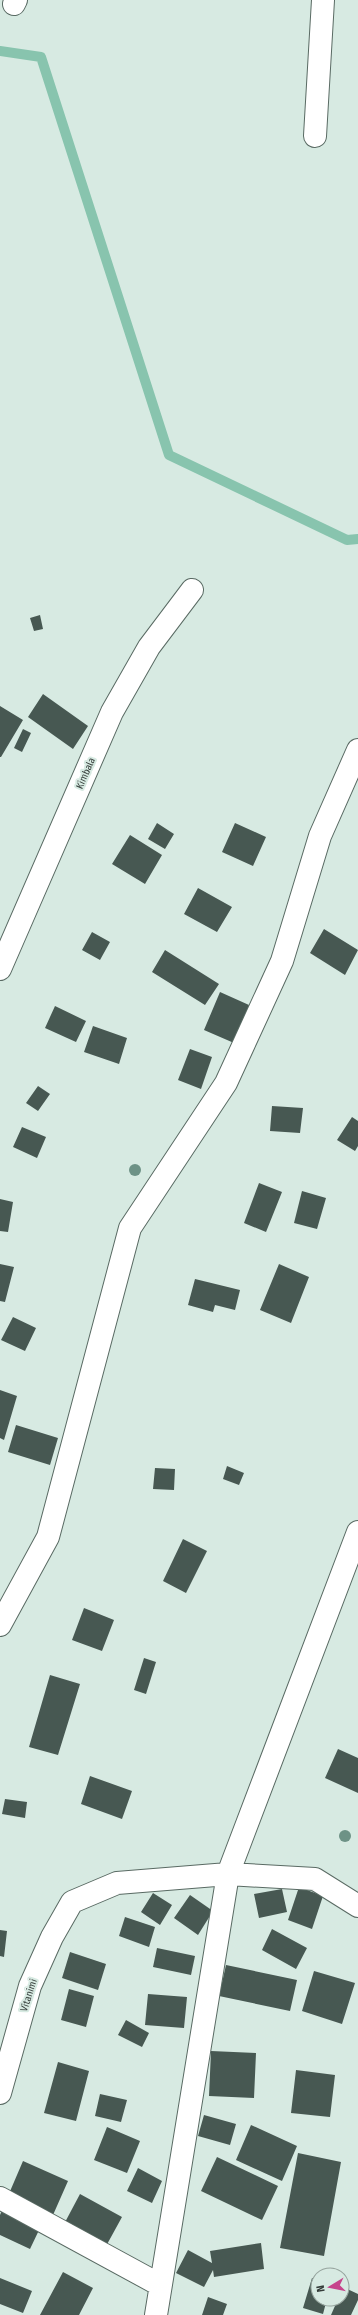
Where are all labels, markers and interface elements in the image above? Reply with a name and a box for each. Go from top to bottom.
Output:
street label: Kimbala [74,756,98,791]
street label: Vitanimi [18,1977,40,2013]
north arrow [310,2267,350,2307]
text: N [314,2284,328,2293]

